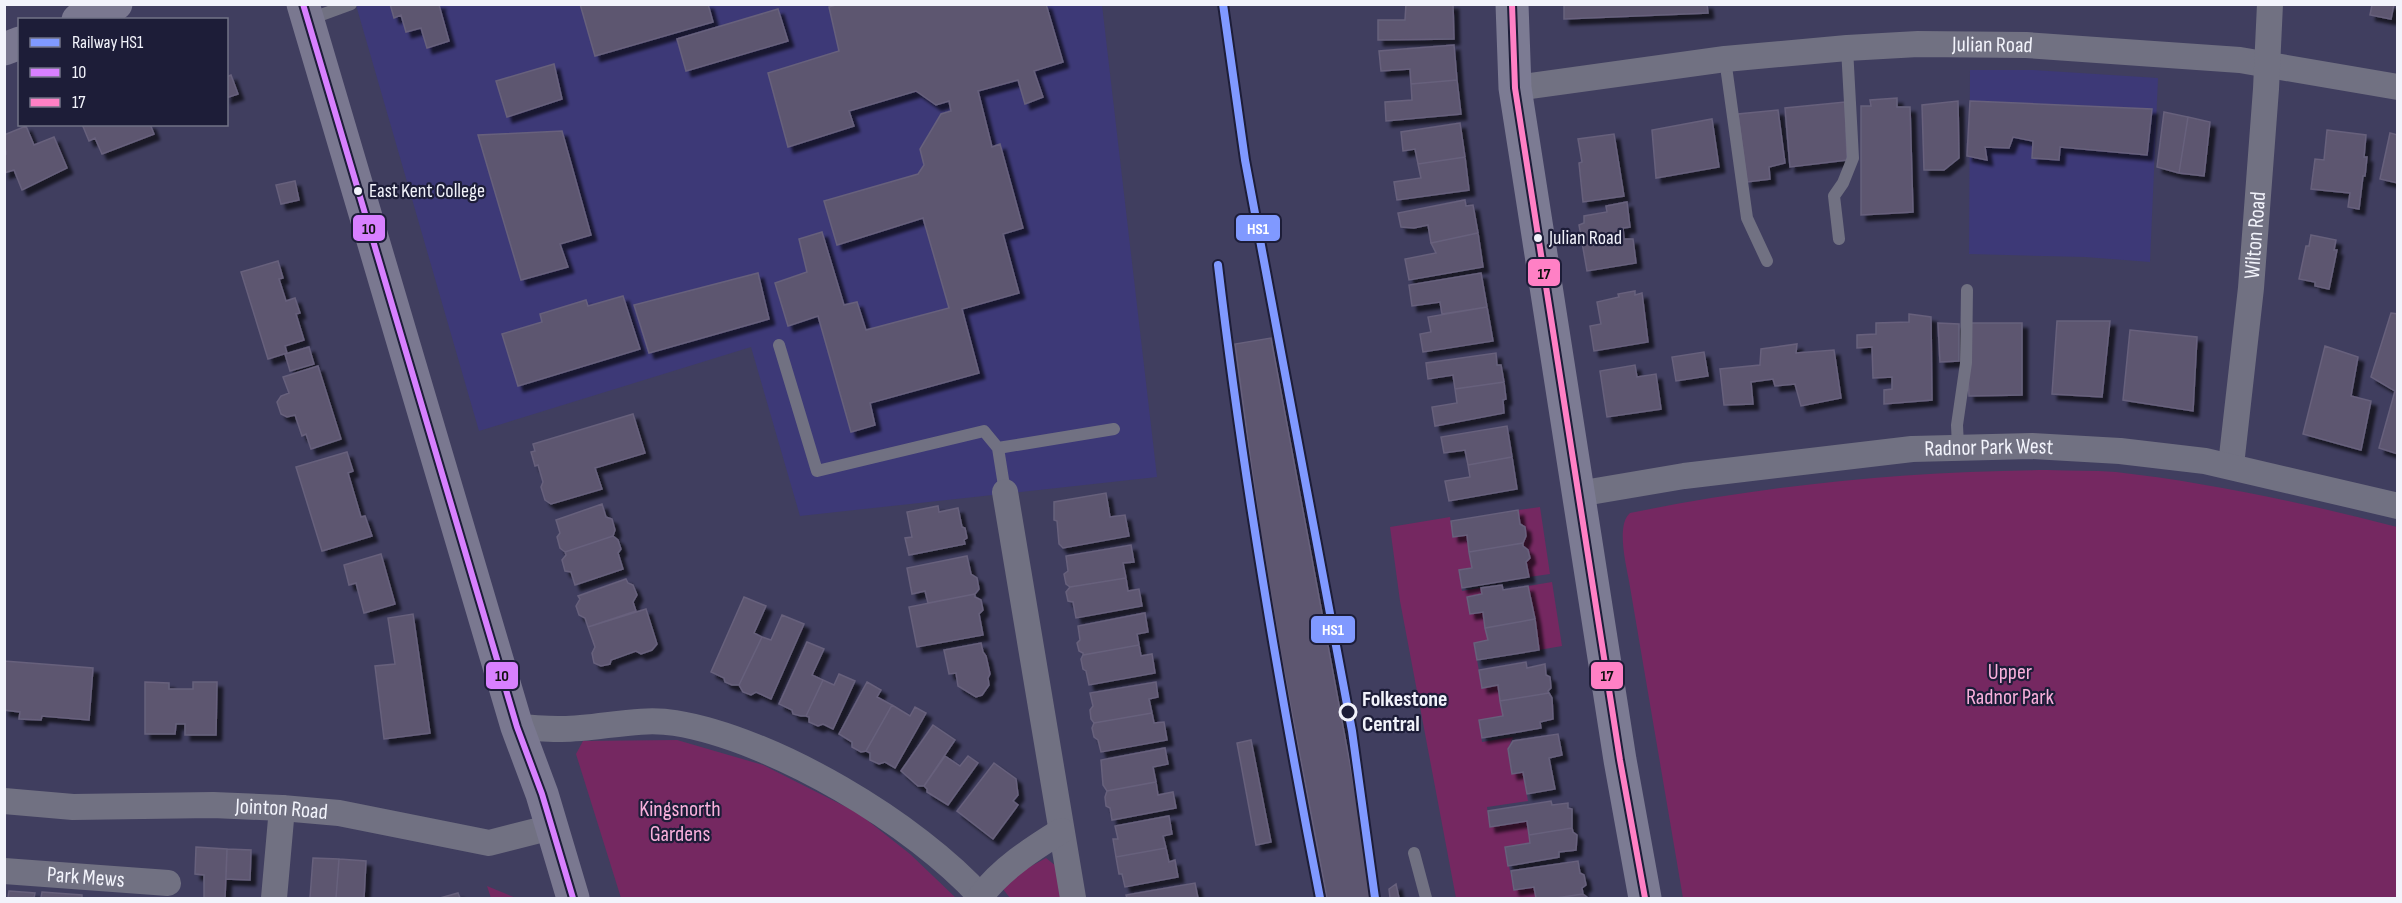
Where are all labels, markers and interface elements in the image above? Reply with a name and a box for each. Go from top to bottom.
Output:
legend [18,18,228,126]
street label: Julian Road [1951,31,2034,59]
text: Railway HS1 [72,32,144,53]
text: 10 [72,62,86,83]
text: 17 [72,92,86,113]
place label: East Kent College [369,179,485,203]
marker: East Kent College [352,185,364,197]
street label: Wilton Road [2238,190,2272,280]
line badge: 10 [352,214,386,242]
line badge: HS1 [1235,214,1281,242]
text: 10 [362,220,376,239]
text: HS1 [1247,220,1270,239]
place label: Julian Road [1548,226,1622,250]
marker: Julian Road [1532,232,1544,244]
line badge: 17 [1527,258,1561,287]
text: 17 [1537,265,1551,284]
street label: Radnor Park West [1924,432,2054,462]
line badge: HS1 [1310,615,1356,644]
text: HS1 [1322,621,1345,640]
park label: Upper Radnor Park [1966,659,2055,711]
line badge: 10 [485,661,519,690]
line badge: 17 [1590,661,1624,690]
text: 10 [495,667,509,686]
text: 17 [1600,667,1614,686]
place label: Folkestone Central [1362,686,1447,738]
marker: Folkestone Central [1339,703,1357,721]
street label: Jointon Road [234,792,329,825]
park label: Kingsnorth Gardens [639,796,721,848]
street label: Park Mews [46,861,126,893]

